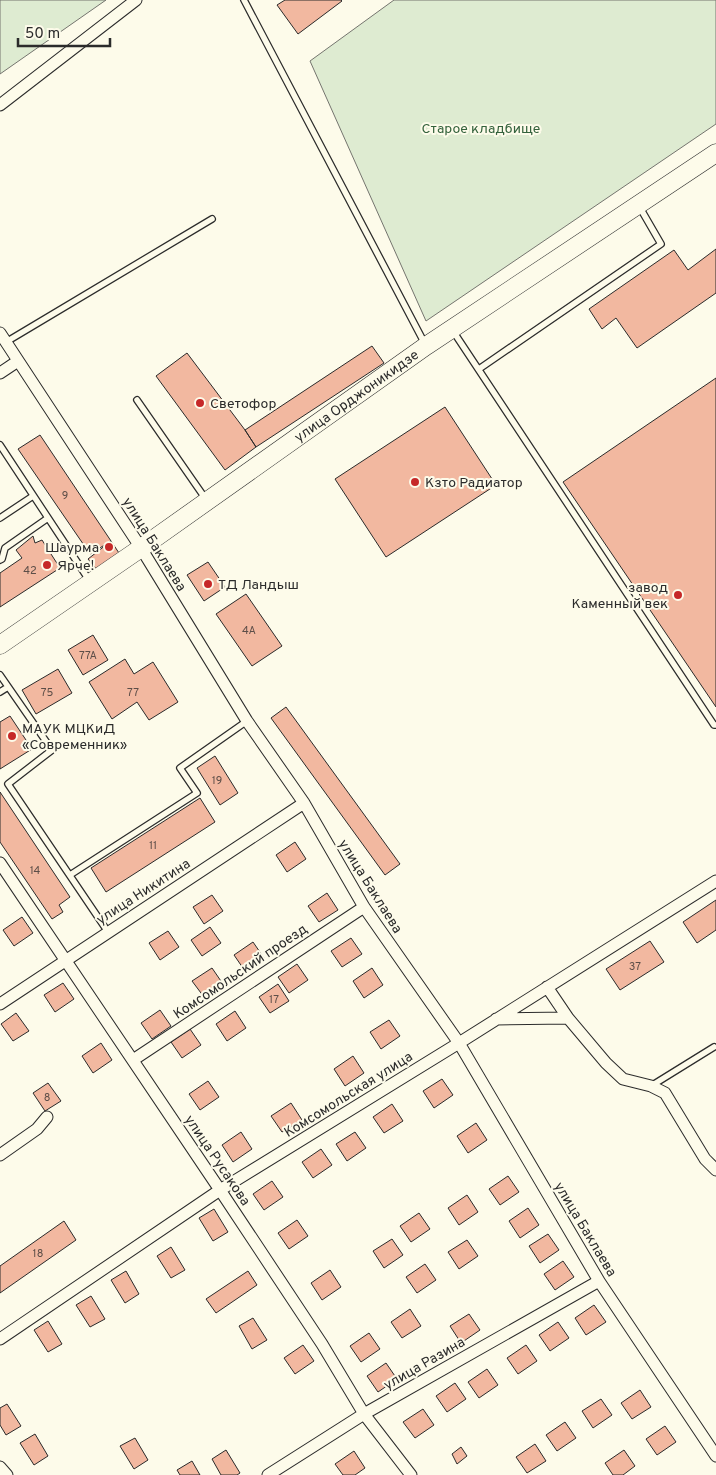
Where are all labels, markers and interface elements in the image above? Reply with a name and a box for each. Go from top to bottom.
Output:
scale bar [18,15,110,47]
text: 50 m [25,25,60,44]
park label: Старое кладбище [422,121,540,138]
street label: улица Орджоникидзе [292,347,423,447]
place label: Светофор [210,396,276,413]
marker: Светофор [194,397,206,409]
place label: Кзто Радиатор [425,475,523,492]
marker: Кзто Радиатор [409,476,421,488]
house number: 9 [62,489,68,503]
street label: улица Баклаева [118,495,189,595]
place label: Шаурма [45,540,99,557]
marker: Шаурма [103,541,115,553]
place label: Ярче! [57,558,94,575]
marker: Ярче! [41,559,53,571]
house number: 42 [23,564,37,578]
place label: ТД Ландыш [218,577,299,594]
marker: ТД Ландыш [202,578,214,590]
place label: завод Каменный век [572,580,668,613]
marker: завод Каменный век [672,589,684,601]
house number: 4А [242,624,256,638]
house number: 77А [79,649,97,663]
house number: 75 [41,686,53,700]
house number: 77 [127,686,139,700]
place label: МАУК МЦКиД «Современник» [22,721,127,754]
marker: МАУК МЦКиД «Современник» [6,730,18,742]
house number: 19 [212,774,222,788]
street label: улица Баклаева [334,837,405,937]
house number: 11 [149,839,157,853]
street label: улица Никитина [94,856,194,929]
house number: 14 [30,864,41,878]
street label: Комсомольский проезд [171,921,311,1023]
house number: 37 [629,960,641,974]
house number: 17 [269,993,279,1007]
street label: Комсомольская улица [281,1049,416,1142]
house number: 8 [44,1091,50,1105]
street label: улица Русакова [180,1112,253,1209]
street label: улица Баклаева [550,1179,620,1280]
house number: 18 [33,1247,43,1261]
street label: улица Разина [381,1334,468,1394]

